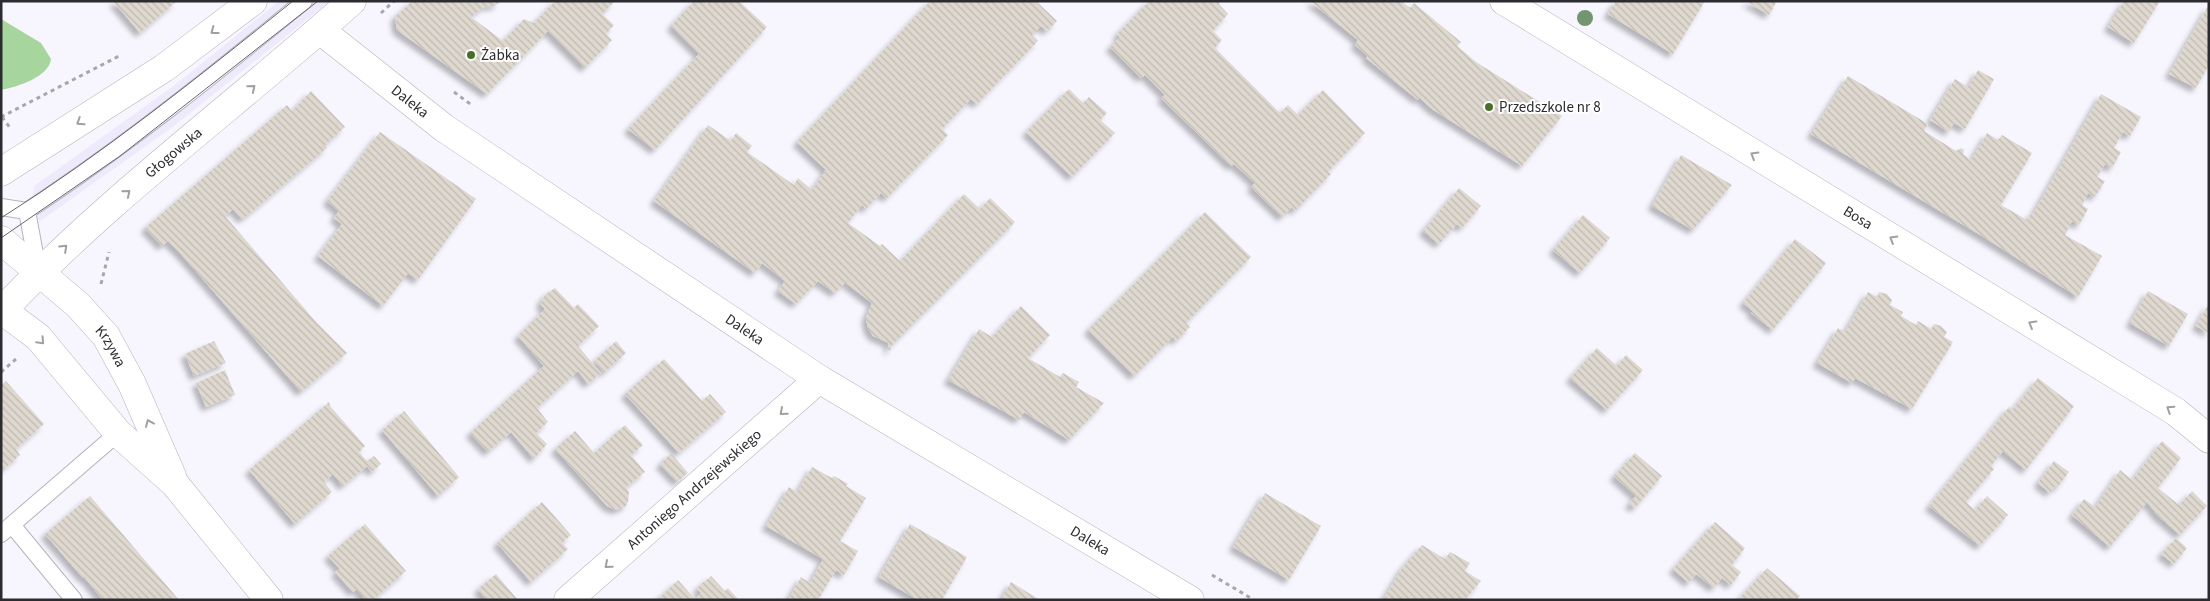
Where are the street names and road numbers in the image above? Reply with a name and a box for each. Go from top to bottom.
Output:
street label: Daleka [387,80,434,123]
street label: Głogowska [140,122,207,183]
street label: Bosa [1839,200,1877,234]
street label: Daleka [721,309,768,350]
street label: Krzywa [90,320,131,371]
street label: Antoniego Andrzejewskiego [622,424,766,554]
street label: Daleka [1066,521,1114,561]

